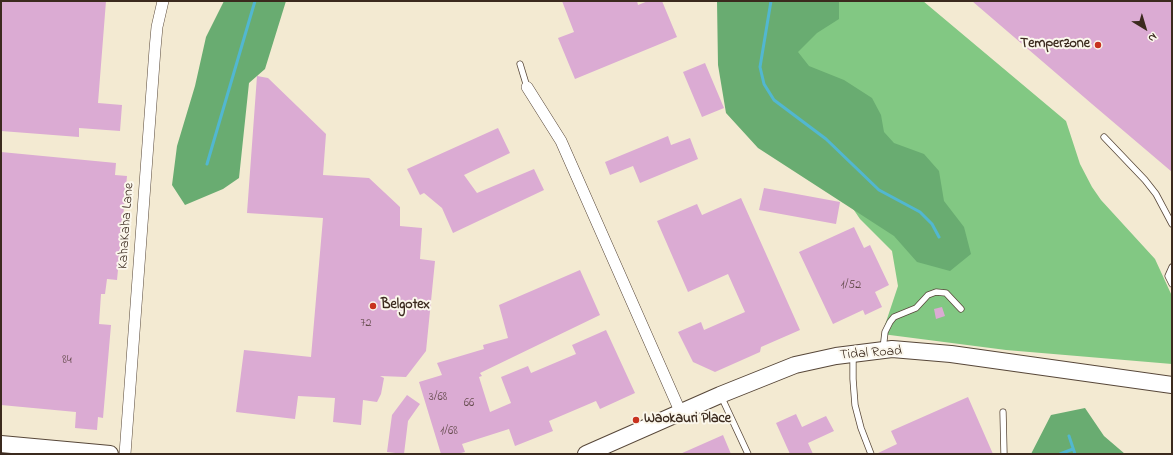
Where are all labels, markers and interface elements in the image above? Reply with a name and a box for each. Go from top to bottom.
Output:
north arrow [1125,8,1165,48]
text: N [1145,29,1160,46]
place label: Temperzone [1020,37,1090,53]
marker: Temperzone [1093,40,1103,50]
street label: KahaKaha Lane [116,182,138,270]
house number: 1/52 [841,279,861,293]
place label: Belgotex [381,298,430,314]
marker: Belgotex [368,301,378,311]
house number: 72 [361,317,371,331]
street label: Tidal Road [839,343,903,365]
house number: 84 [62,354,72,368]
house number: 3/68 [429,391,447,405]
house number: 66 [464,397,474,411]
place label: Waokauri Place [644,412,731,428]
marker: Waokauri Place [631,415,641,425]
house number: 1/68 [440,425,458,439]

